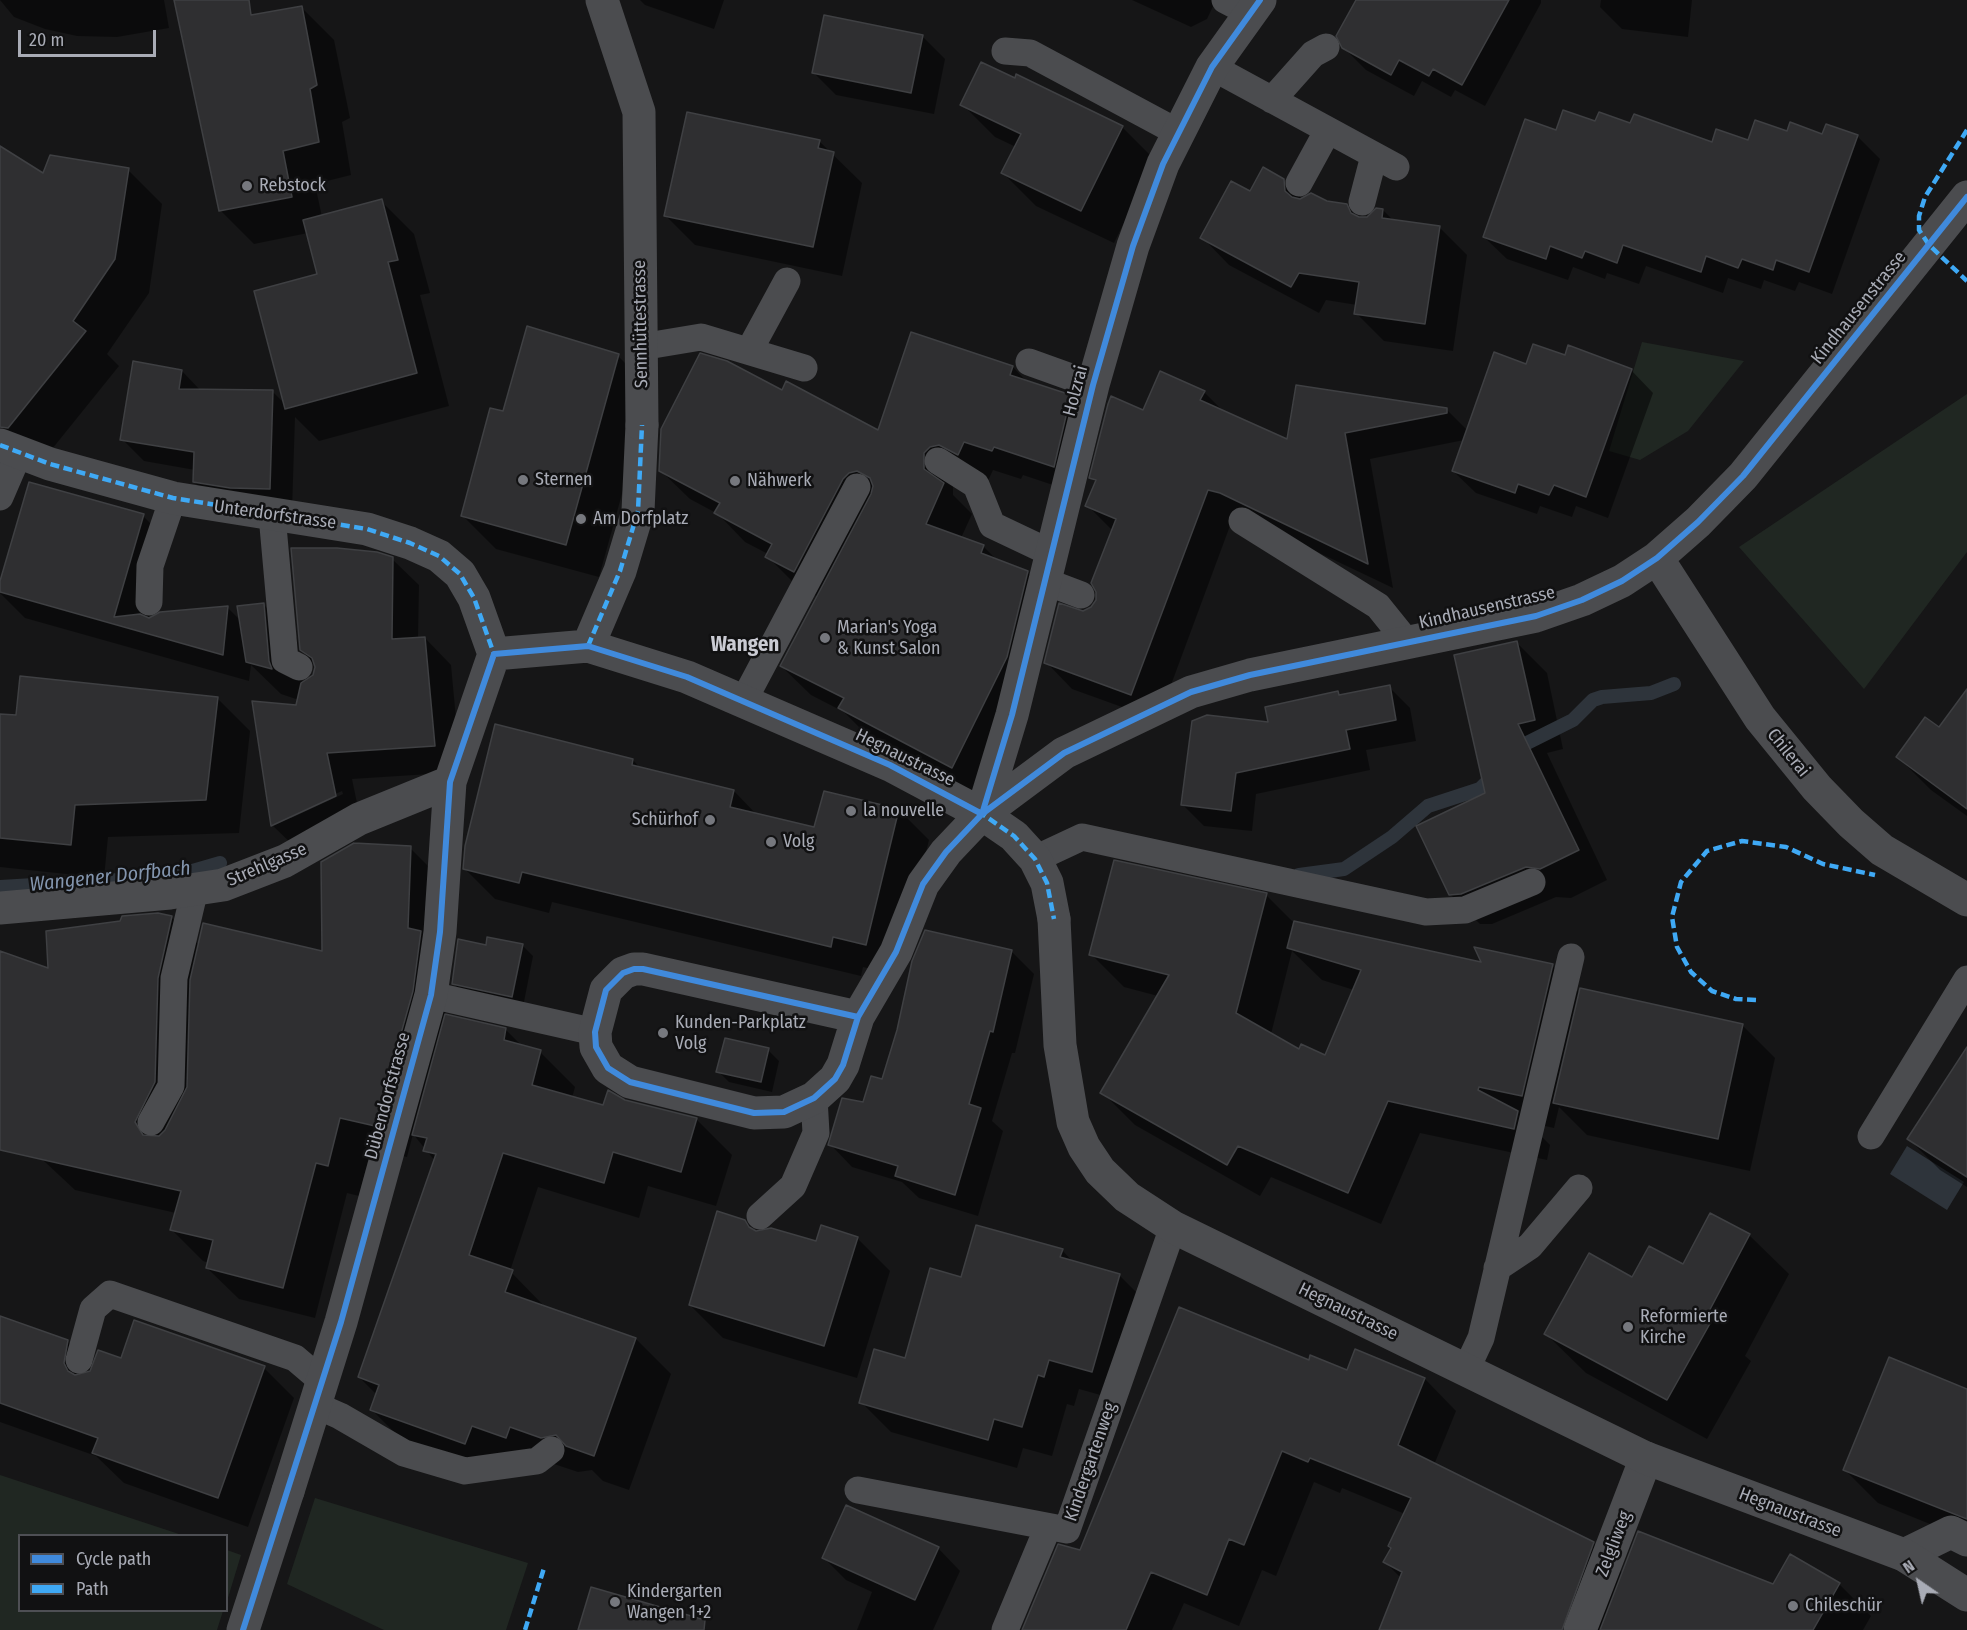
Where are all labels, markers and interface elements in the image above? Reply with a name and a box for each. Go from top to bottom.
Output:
scale bar [21,18,159,56]
text: 20 m [29,29,64,51]
place label: Rebstock [259,175,326,197]
marker: Rebstock [240,179,254,193]
street label: Kindhausenstrasse [1807,247,1911,369]
street label: Sennhüttestrasse [629,260,653,388]
street label: Holzrai [1059,363,1093,419]
place label: Sternen [535,469,593,491]
place label: Nähwerk [747,470,812,492]
marker: Sternen [516,473,530,487]
marker: Nähwerk [728,474,742,488]
street label: Unterdorfstrasse [212,496,338,534]
place label: Am Dorfplatz [593,508,688,530]
marker: Am Dorfplatz [574,512,588,526]
street label: Kindhausenstrasse [1417,582,1557,634]
place label: Marian's Yoga & Kunst Salon [837,617,940,660]
marker: Marian's Yoga & Kunst Salon [818,631,832,645]
district label: Wangen [711,632,779,658]
street label: Hegnaustrasse [852,725,958,791]
street label: Chilerai [1762,725,1814,781]
place label: la nouvelle [863,800,944,822]
marker: la nouvelle [844,804,858,818]
place label: Schürhof [632,809,698,831]
marker: Schürhof [703,813,717,827]
place label: Volg [783,831,814,853]
marker: Volg [764,835,778,849]
street label: Strehlgasse [224,839,310,891]
water label: Wangener Dorfbach [28,857,192,897]
place label: Kunden-Parkplatz Volg [675,1012,806,1054]
marker: Kunden-Parkplatz Volg [656,1026,670,1040]
street label: Dübendorfstrasse [361,1030,415,1162]
street label: Hegnaustrasse [1295,1279,1401,1345]
place label: Reformierte Kirche [1640,1306,1728,1348]
marker: Reformierte Kirche [1621,1320,1635,1334]
street label: Kindergartenweg [1061,1400,1121,1524]
street label: Hegnaustrasse [1736,1484,1844,1542]
street label: Zelgliweg [1592,1508,1636,1580]
legend [18,1534,228,1612]
text: Cycle path [76,1548,151,1570]
north arrow [1889,1552,1949,1612]
text: N [1899,1556,1918,1577]
text: Path [76,1578,109,1600]
place label: Kindergarten Wangen 1+2 [627,1581,722,1624]
marker: Kindergarten Wangen 1+2 [608,1595,622,1609]
place label: Chileschür [1805,1595,1882,1617]
marker: Chileschür [1786,1599,1800,1613]

